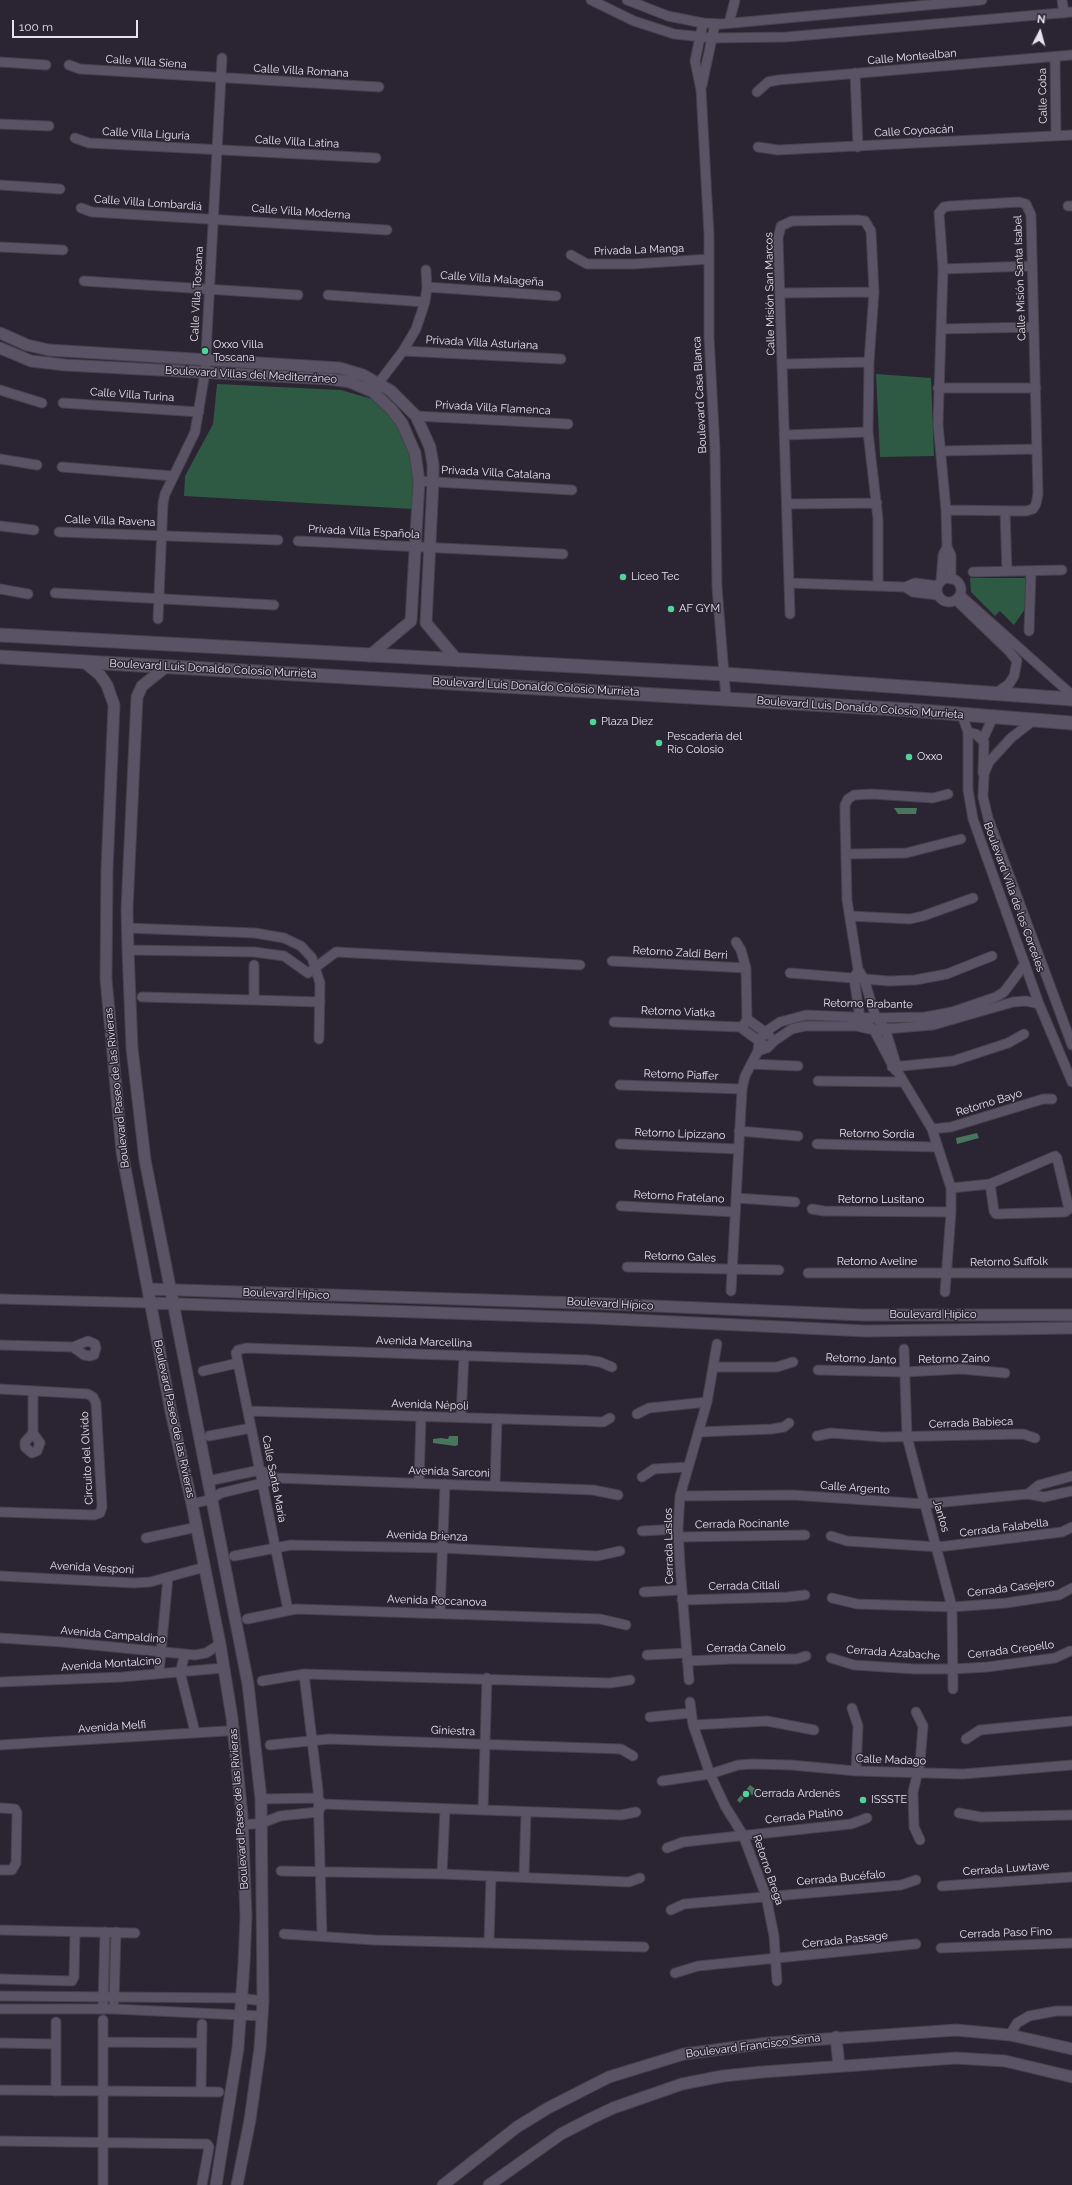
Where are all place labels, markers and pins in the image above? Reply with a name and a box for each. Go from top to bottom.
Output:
place label: Oxxo Villa Toscana [213,338,263,364]
marker: Oxxo Villa Toscana [200,346,210,356]
place label: Liceo Tec [631,570,680,584]
marker: Liceo Tec [618,572,628,582]
place label: AF GYM [679,602,720,616]
marker: AF GYM [666,604,676,614]
place label: Plaza Diez [601,715,653,729]
marker: Plaza Diez [588,717,598,727]
place label: Pescadería del Río Colosio [667,730,742,756]
marker: Pescadería del Río Colosio [654,738,664,748]
place label: Oxxo [917,750,943,764]
marker: Oxxo [904,752,914,762]
place label: Cerrada Ardenés [754,1787,840,1801]
marker: Cerrada Ardenés [741,1789,751,1799]
place label: ISSSTE [871,1793,907,1807]
marker: ISSSTE [858,1795,868,1805]

